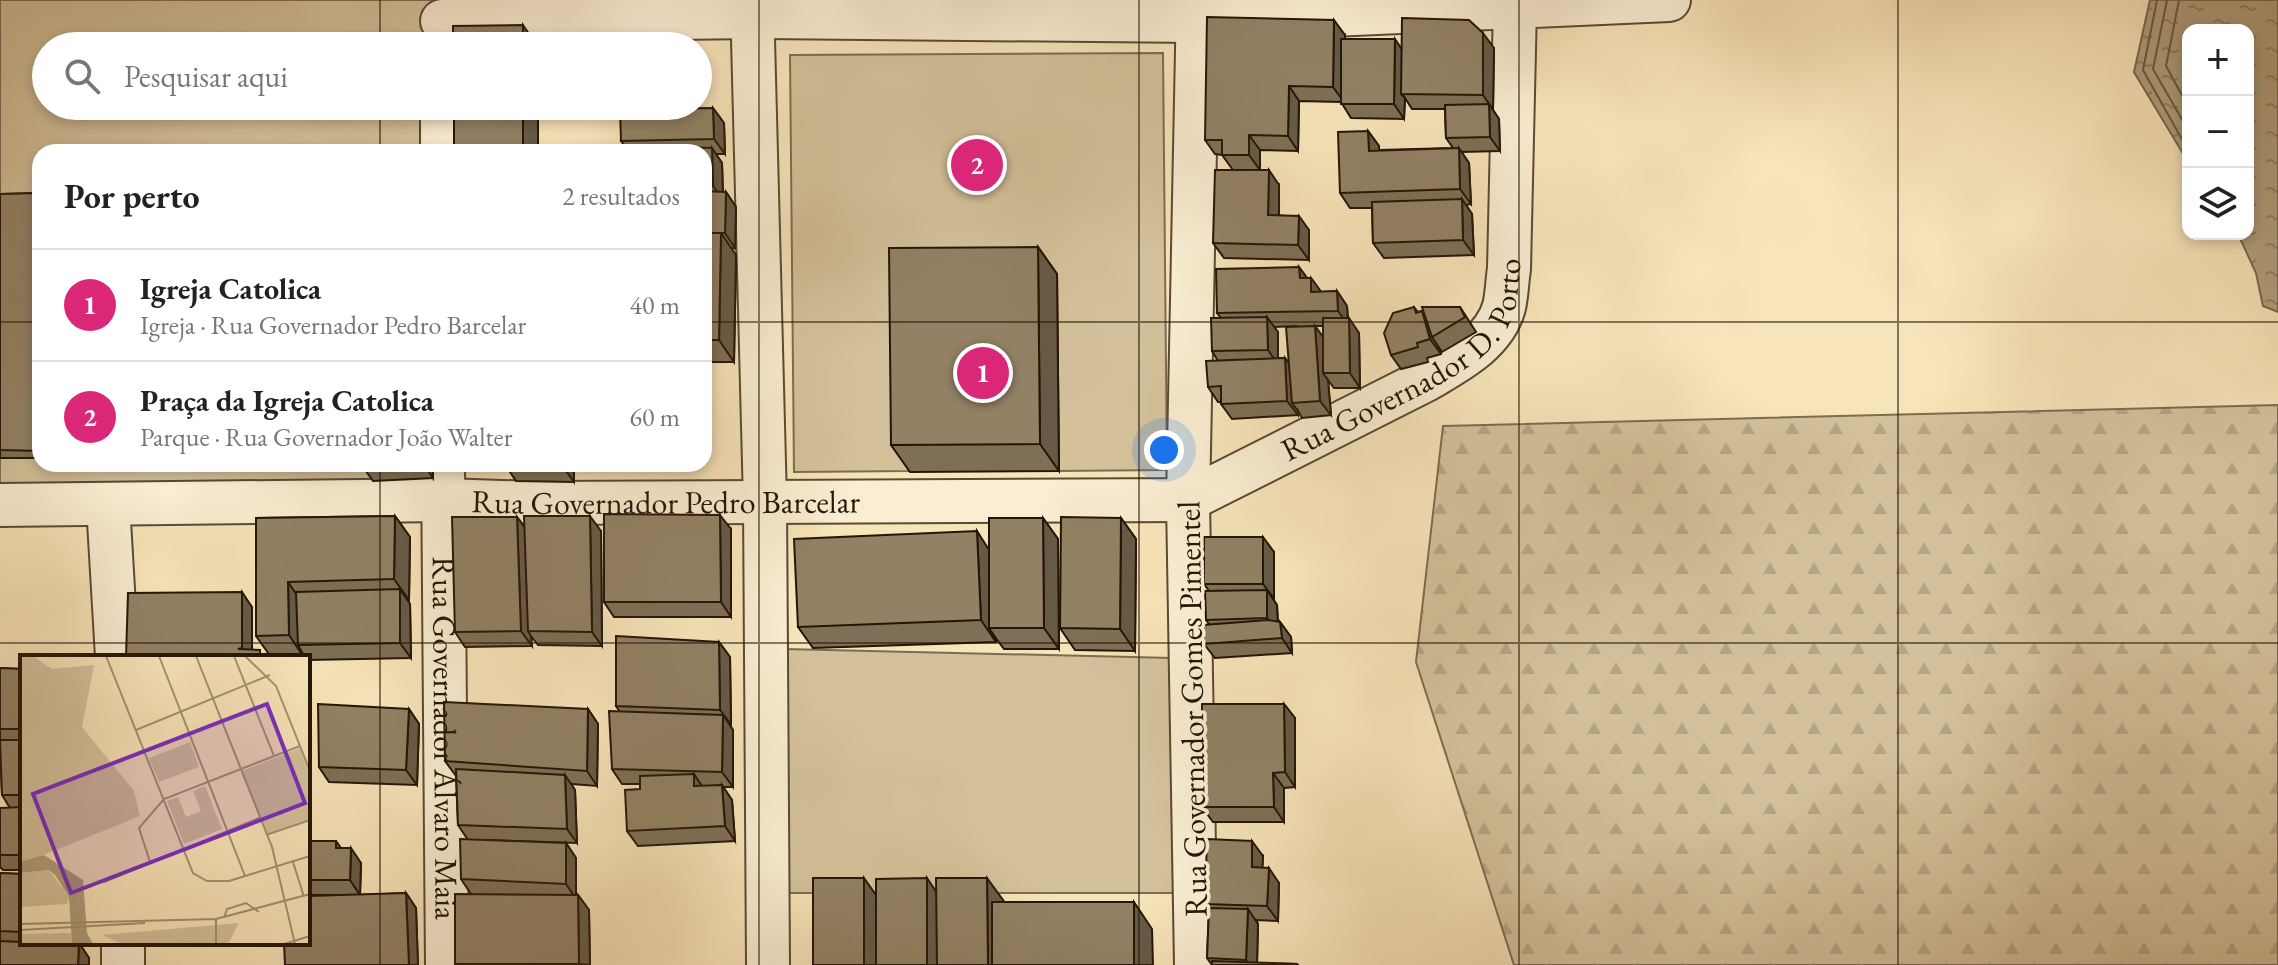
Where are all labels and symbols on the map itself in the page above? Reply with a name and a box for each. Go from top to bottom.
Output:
pin: 2 [951,135,1003,195]
street label: Rua Governador D. Porto [1274,258,1530,471]
pin: 1 [957,343,1009,403]
your location [1144,430,1184,470]
street label: Rua Governador Pedro Barcelar [471,480,861,524]
street label: Rua Governador Gomes Pimentel [1167,500,1217,917]
street label: Rua Governador Álvaro Maia [423,556,468,920]
inset map [20,655,310,945]

